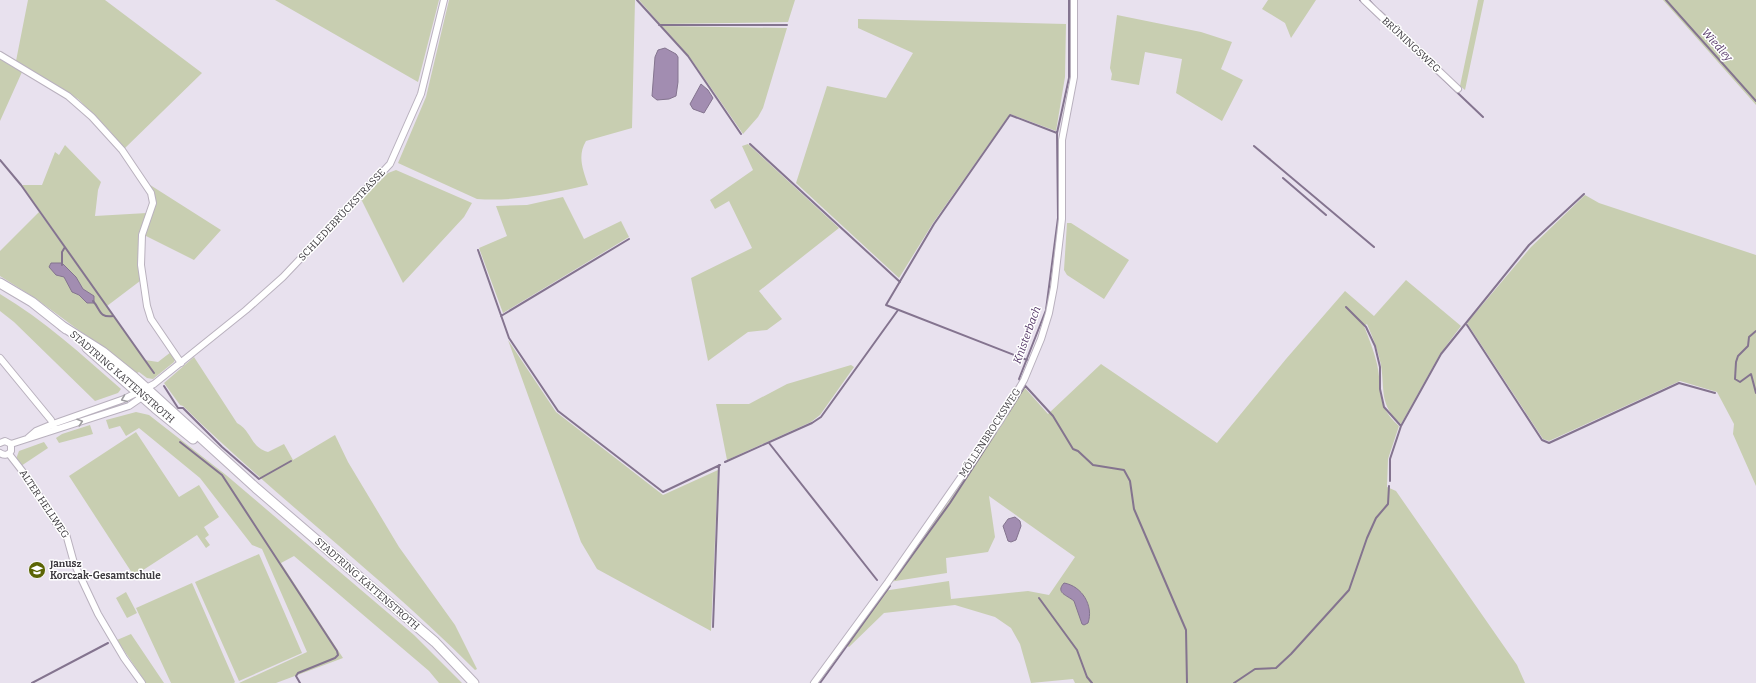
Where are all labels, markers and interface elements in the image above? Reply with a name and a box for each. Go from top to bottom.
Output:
street label: BRÜNINGSWEG [1379,14,1444,76]
water label: Wiedley [1699,26,1736,65]
street label: SCHLEDEBRÜCKSTRASSE [295,166,388,264]
water label: Knisterbach [1011,304,1043,366]
street label: STADTRING KATTENSTROTH [67,328,177,426]
street label: MÖLLENBROCKSWEG [956,385,1024,480]
one-way arrow [121,395,128,403]
one-way arrow [76,418,83,427]
street label: ALTER HELLWEG [17,468,72,541]
street label: STADTRING KATTENSTROTH [312,535,422,633]
place label: Janusz Korczak-Gesamtschule [49,558,161,582]
school or university icon: Janusz Korczak-Gesamtschule [27,560,47,580]

